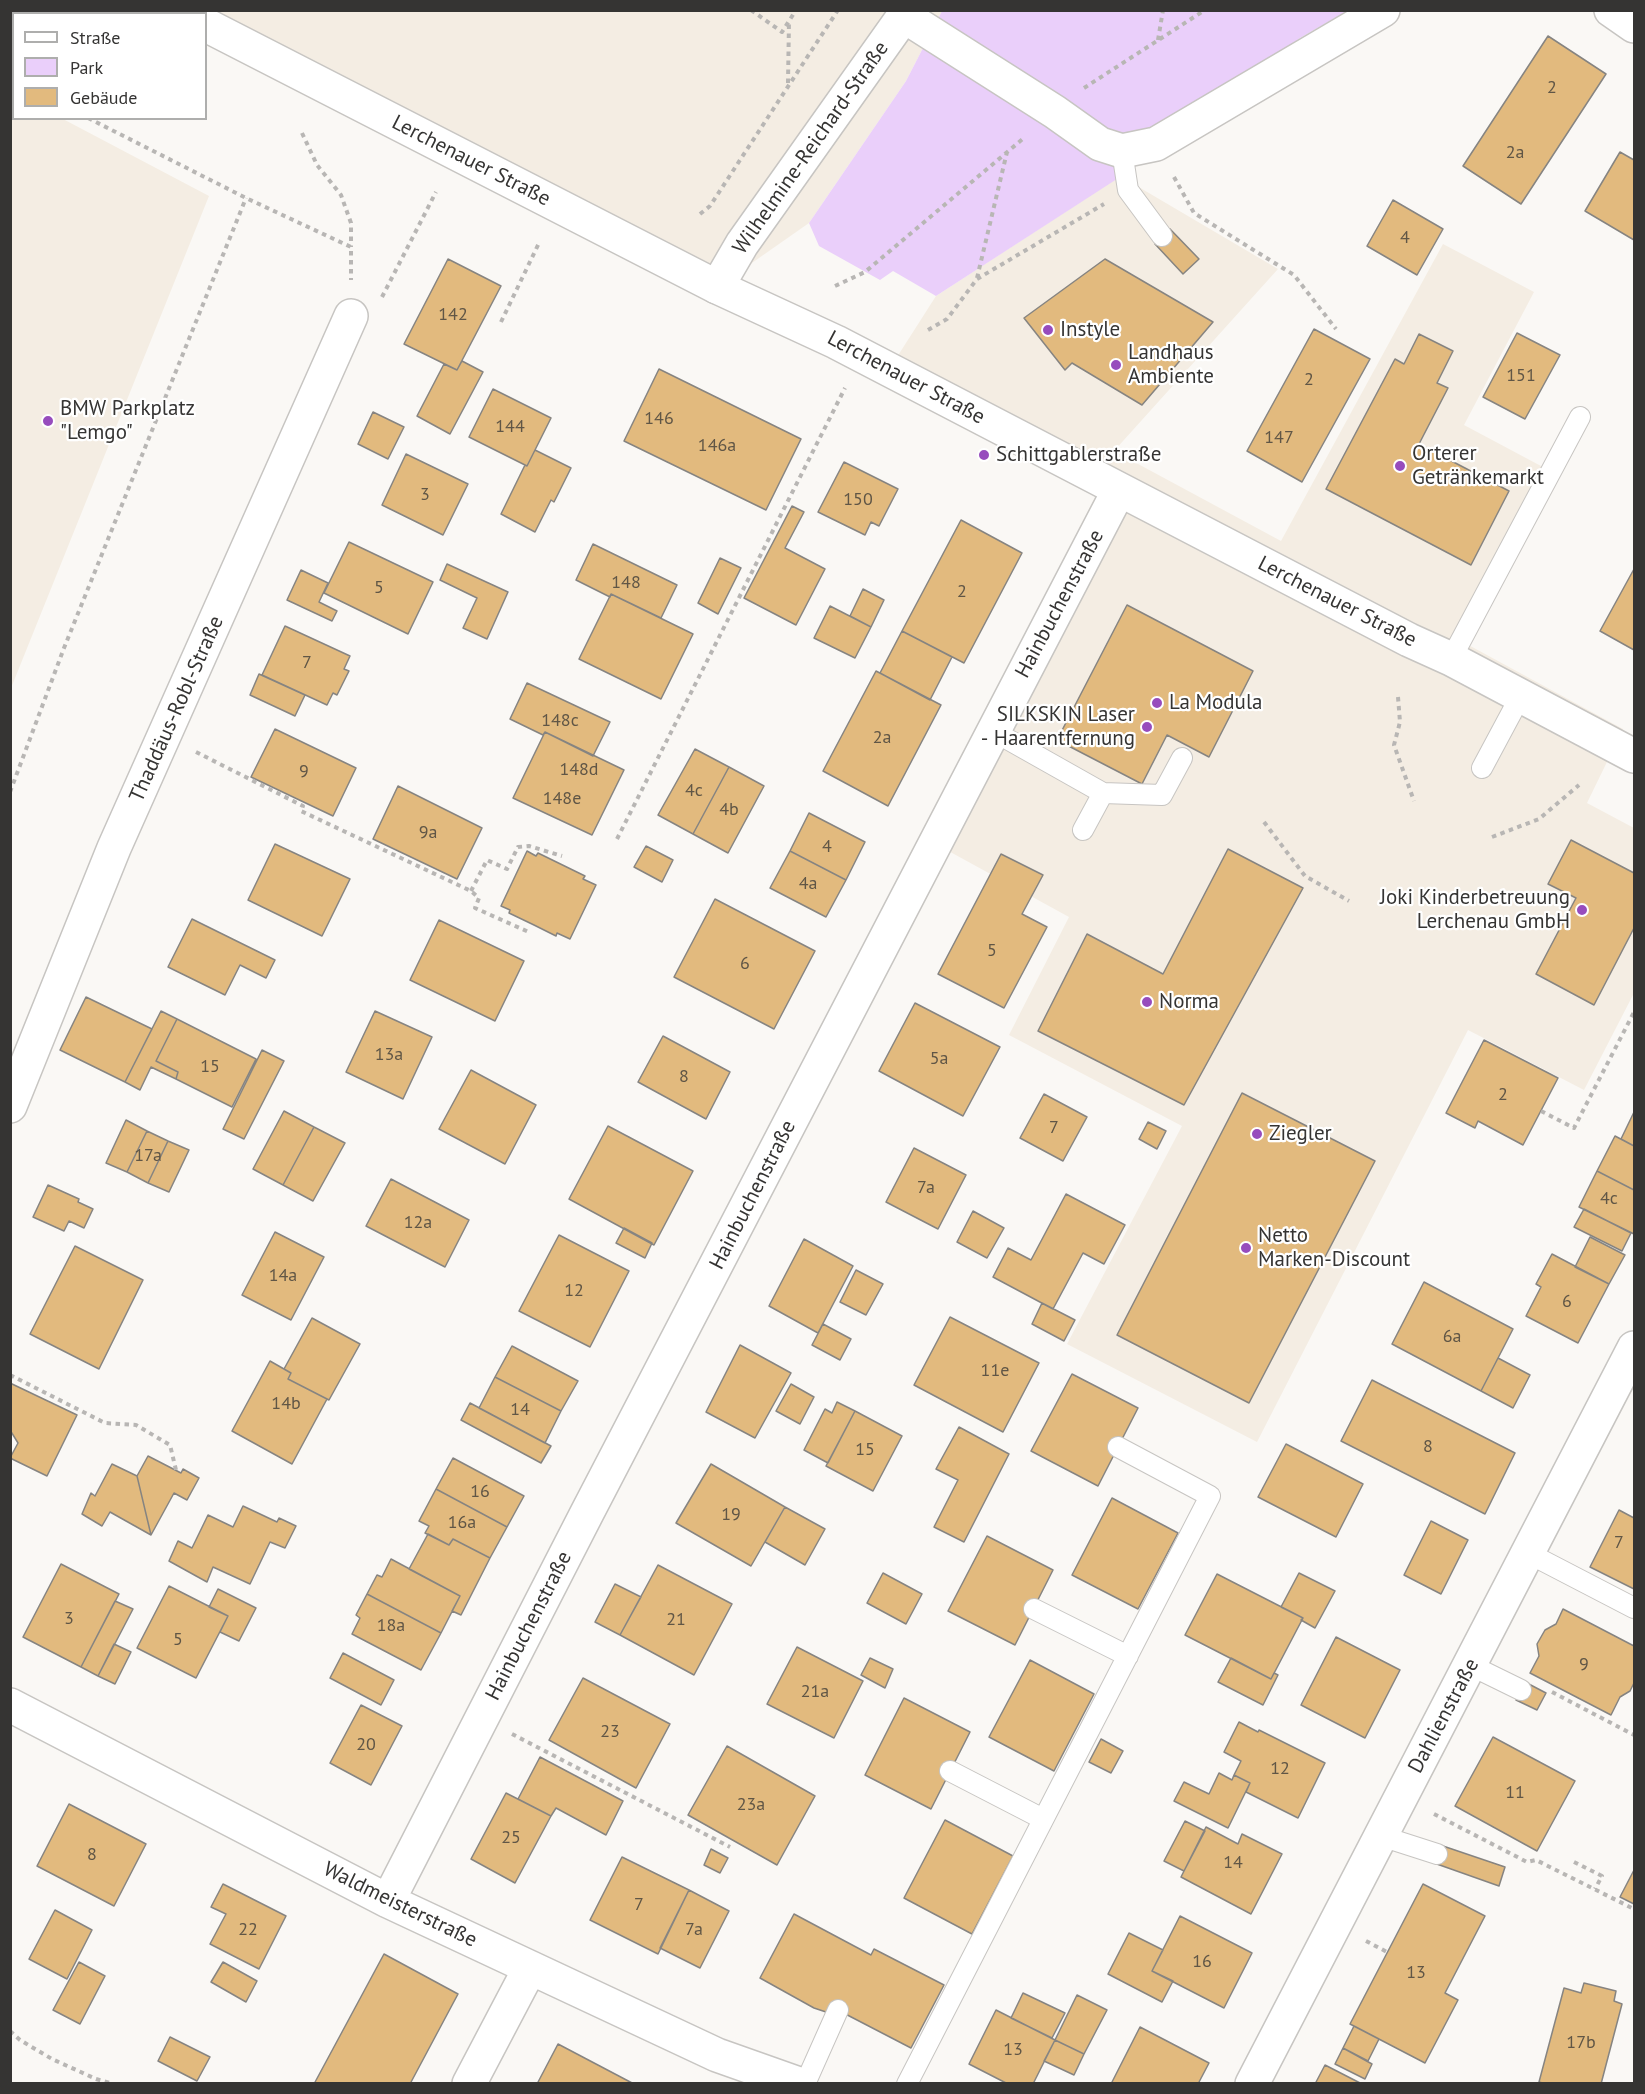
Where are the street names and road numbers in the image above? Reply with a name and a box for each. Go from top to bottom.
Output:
street label: Wilhelmine-Reichard-Straße [728,37,894,259]
street label: Lerchenauer Straße [387,110,555,212]
street label: Lerchenauer Straße [823,326,989,430]
street label: Hainbuchenstraße [1010,526,1110,682]
street label: Lerchenauer Straße [1253,551,1421,653]
street label: Thaddäus-Robl-Straße [125,612,229,806]
street label: Hainbuchenstraße [705,1116,801,1274]
street label: Hainbuchenstraße [481,1547,577,1705]
street label: Dahlienstraße [1403,1654,1485,1778]
street label: Waldmeisterstraße [319,1857,481,1953]

